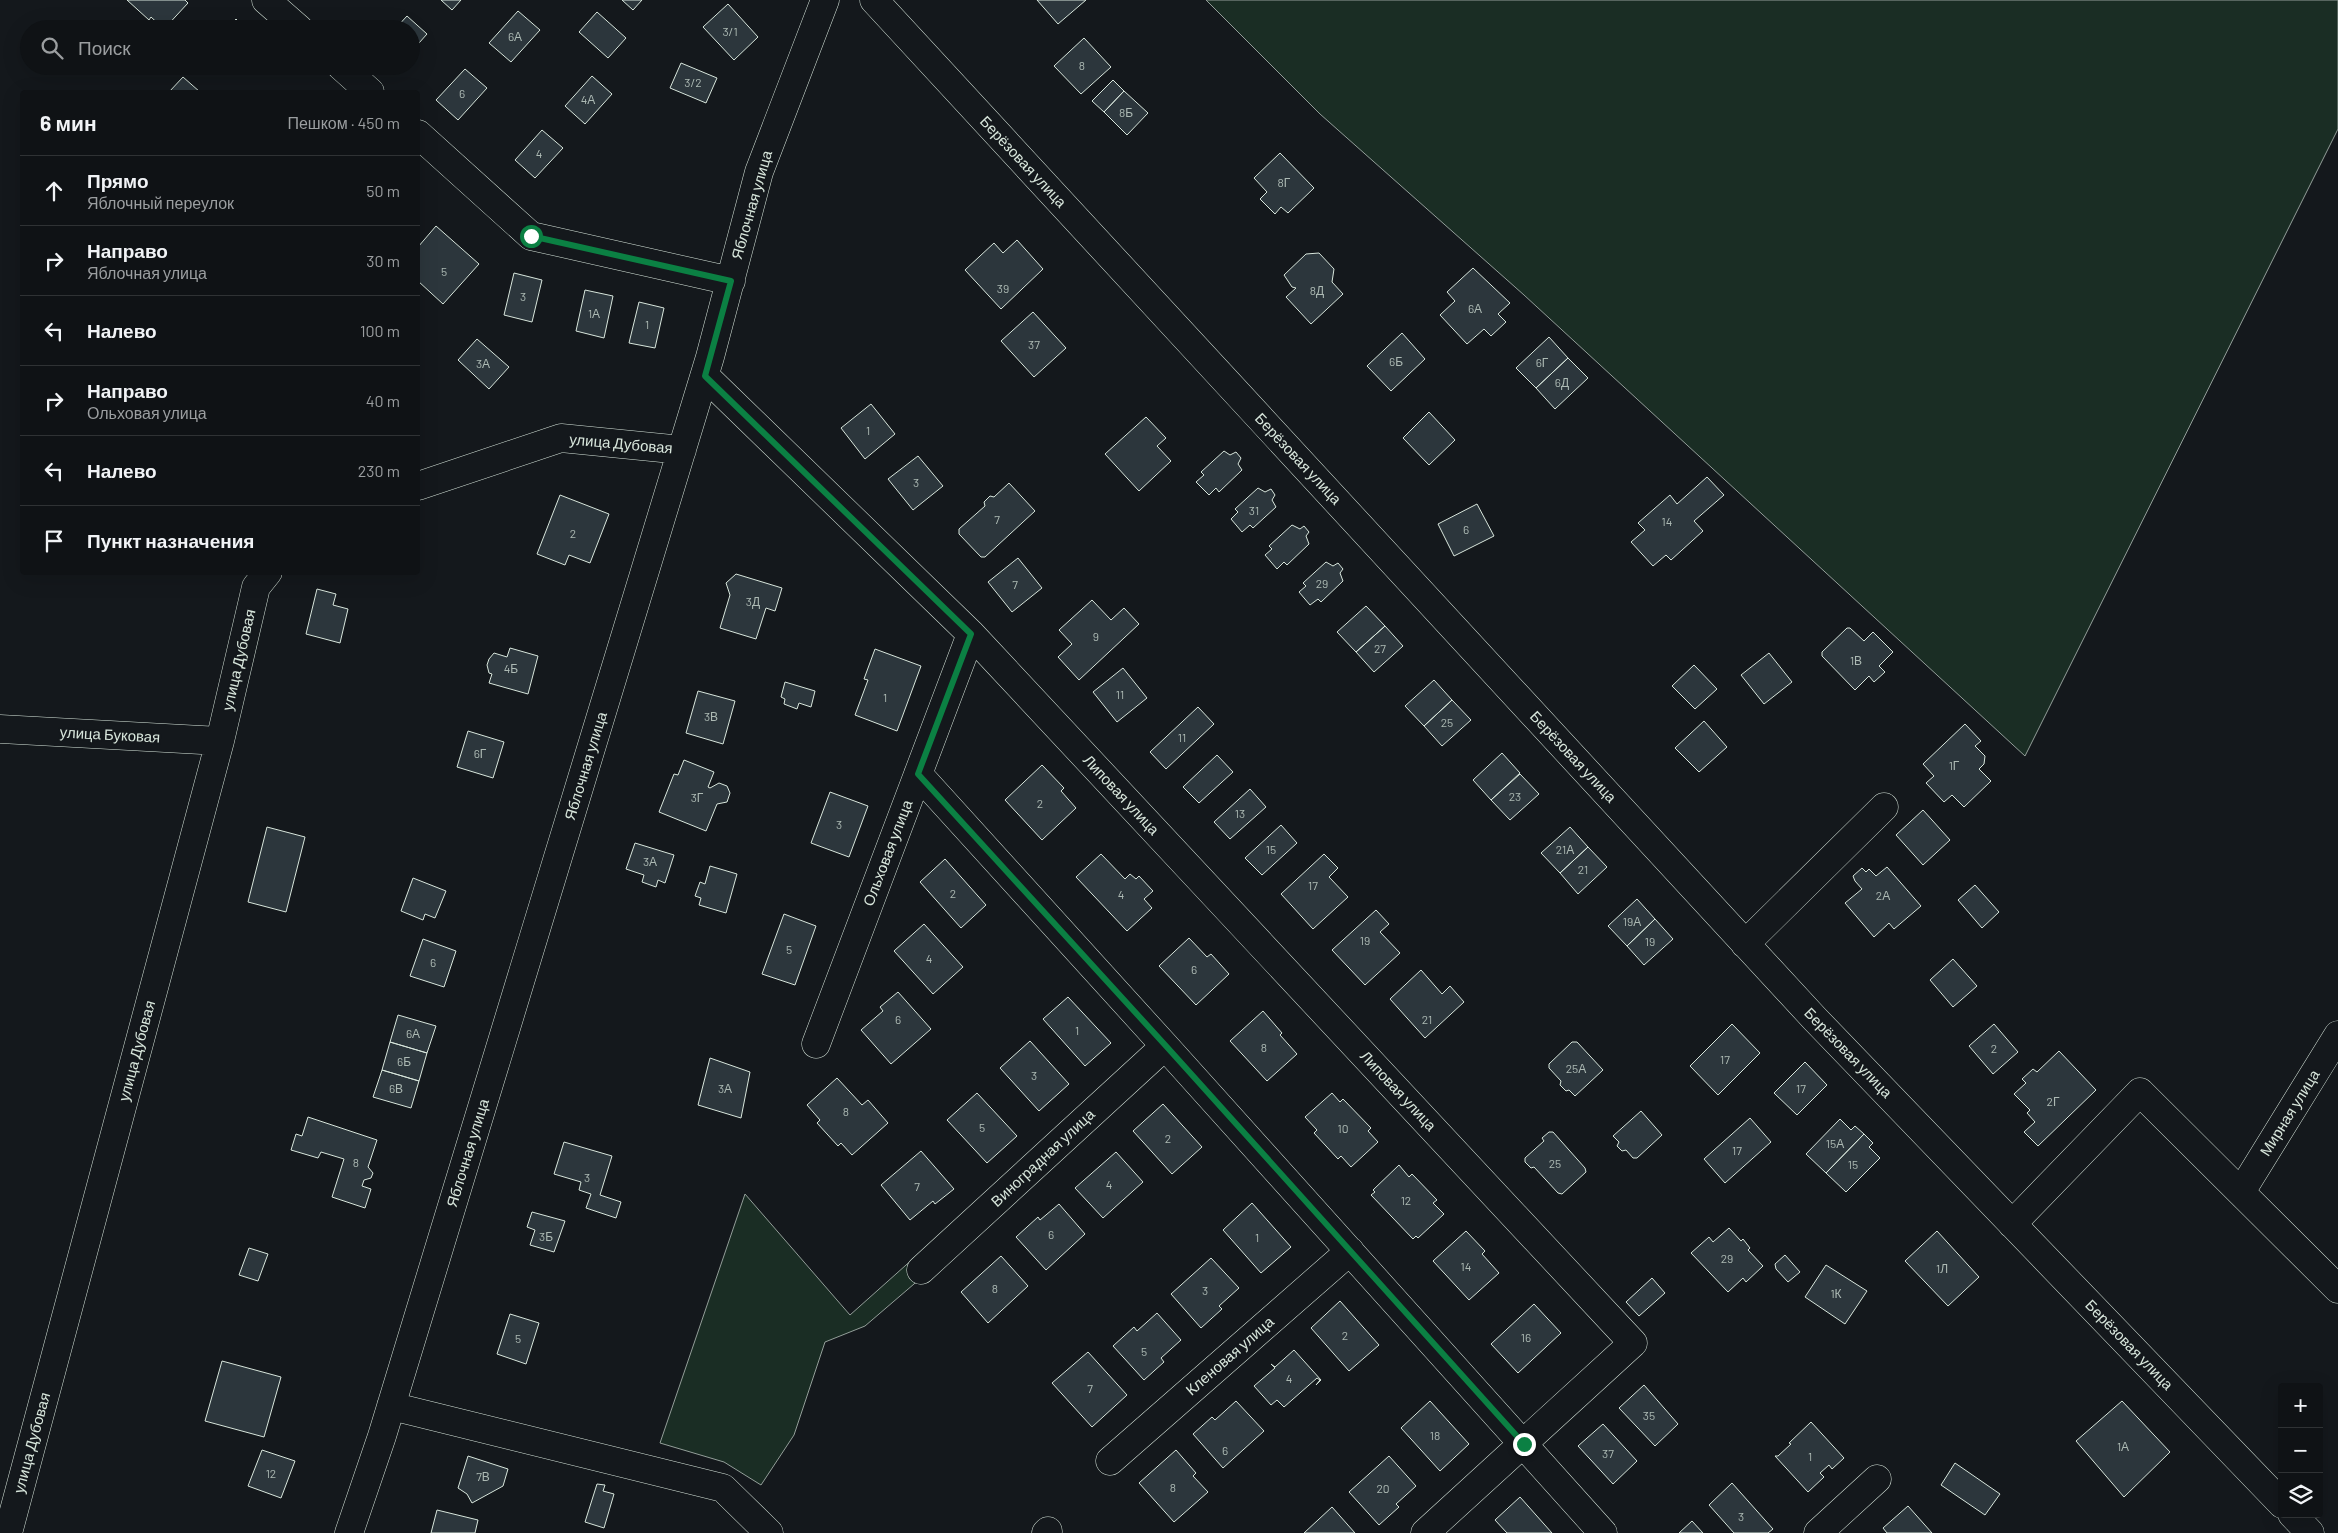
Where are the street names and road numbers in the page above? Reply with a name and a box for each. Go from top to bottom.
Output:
street label: Берёзовая улица [977,112,1071,211]
street label: Яблочная улица [727,148,775,261]
street label: Берёзовая улица [1252,409,1346,508]
street label: улица Дубовая [569,430,673,456]
street label: улица Дубовая [218,607,258,712]
street label: Берёзовая улица [1527,707,1621,806]
street label: Яблочная улица [560,709,610,822]
street label: улица Буковая [59,722,161,746]
street label: Липовая улица [1080,750,1164,839]
street label: Ольховая улица [859,796,916,908]
street label: улица Дубовая [114,998,158,1103]
street label: Берёзовая улица [1801,1003,1897,1102]
street label: Липовая улица [1357,1046,1441,1135]
street label: Мирная улица [2255,1066,2323,1159]
street label: Яблочная улица [442,1096,492,1209]
street label: Виноградная улица [987,1104,1098,1210]
street label: Берёзовая улица [2082,1295,2178,1394]
street label: Кленовая улица [1182,1312,1278,1398]
street label: улица Дубовая [9,1390,53,1495]

